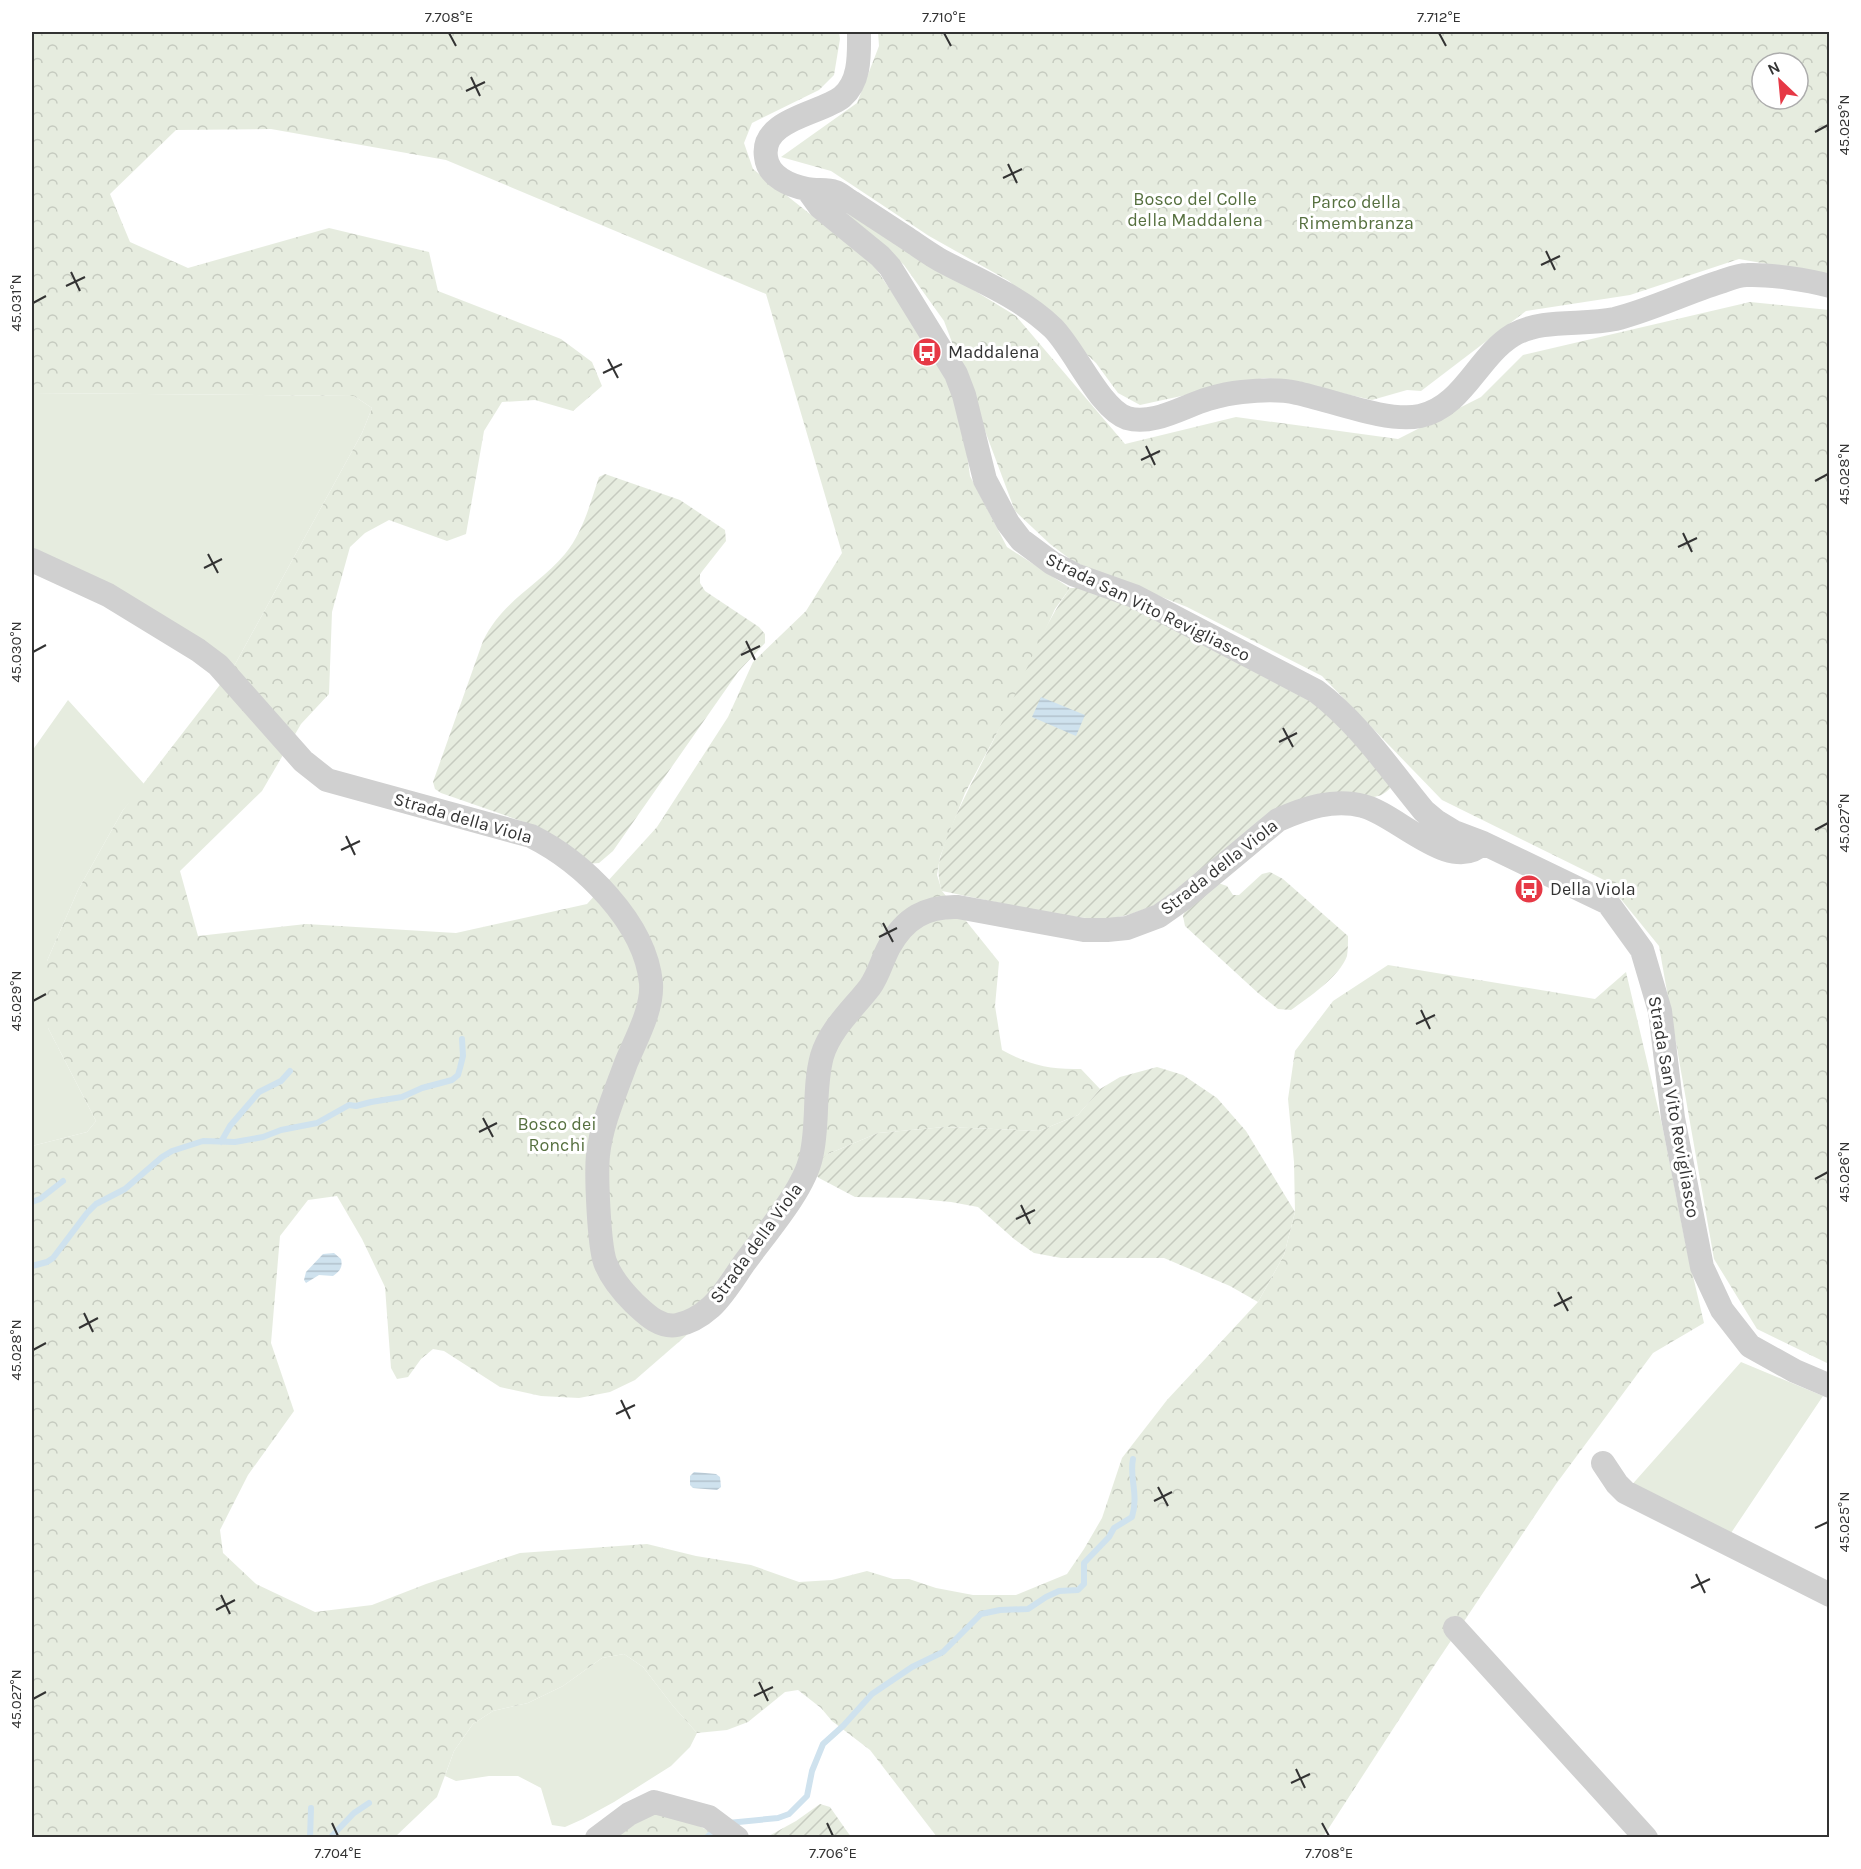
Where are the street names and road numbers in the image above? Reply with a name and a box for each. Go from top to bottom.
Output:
street label: Strada San Vito Revigliasco [1042,548,1254,666]
street label: Strada della Viola [391,788,535,848]
street label: Strada della Viola [1156,814,1282,920]
street label: Strada San Vito Revigliasco [1644,994,1704,1220]
street label: Strada della Viola [705,1179,807,1307]

